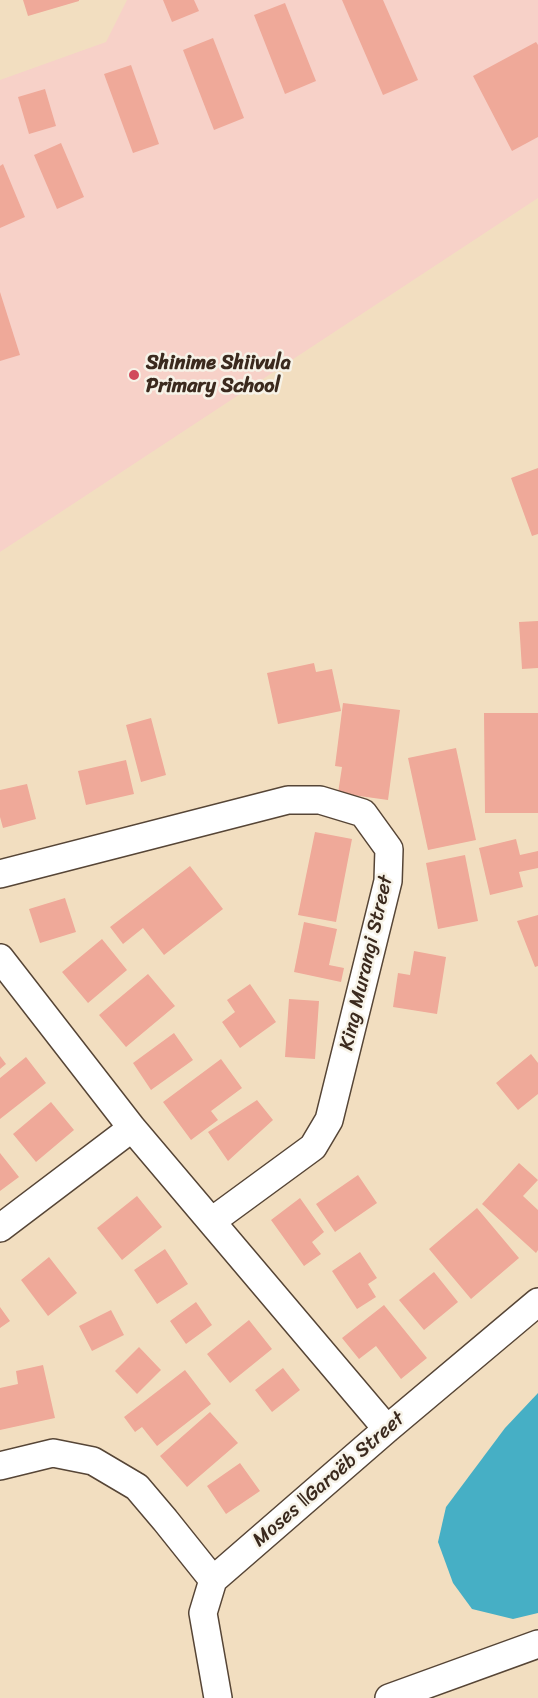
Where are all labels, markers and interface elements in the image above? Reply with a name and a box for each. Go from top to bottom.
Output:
place label: Shinime Shiivula Primary School [146,352,291,399]
marker: Shinime Shiivula Primary School [127,368,141,382]
street label: King Murangi Street [335,873,399,1053]
street label: Moses ǁGaroëb Street [248,1407,410,1553]

